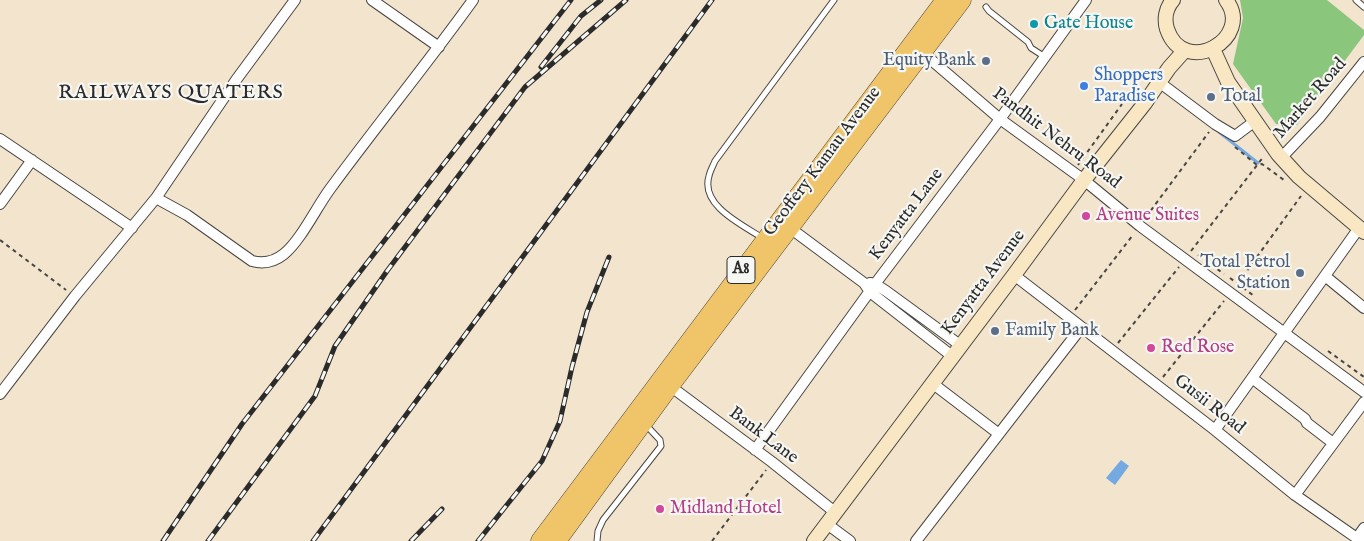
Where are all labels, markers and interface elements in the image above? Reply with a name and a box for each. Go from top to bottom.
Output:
place label: Gate House [1044,13,1133,35]
marker: Gate House [1028,18,1040,30]
place label: Equity Bank [883,50,976,72]
street label: Market Road [1270,54,1352,144]
marker: Equity Bank [980,55,992,67]
place label: Shoppers Paradise [1094,65,1163,108]
marker: Shoppers Paradise [1078,80,1090,92]
district label: RAILWAYS QUATERS [56,82,286,106]
street label: Geoffery Kamau Avenue [760,83,886,241]
street label: Pandhit Nehru Road [988,84,1124,194]
place label: Total [1221,86,1261,108]
marker: Total [1205,91,1217,103]
street label: Kenyatta Lane [865,165,949,265]
place label: Avenue Suites [1096,205,1199,227]
marker: Avenue Suites [1080,210,1092,222]
street label: Kenyatta Avenue [937,226,1031,340]
place label: Total Petrol Station [1200,252,1290,294]
road number: A8 [727,256,755,284]
marker: Total Petrol Station [1294,267,1306,279]
place label: Family Bank [1005,320,1099,342]
marker: Family Bank [989,325,1001,337]
place label: Red Rose [1161,337,1234,359]
marker: Red Rose [1145,342,1157,354]
street label: Gusii Road [1169,371,1249,439]
street label: Bank Lane [724,403,802,469]
place label: Midland Hotel [670,498,781,520]
marker: Midland Hotel [654,503,666,515]

